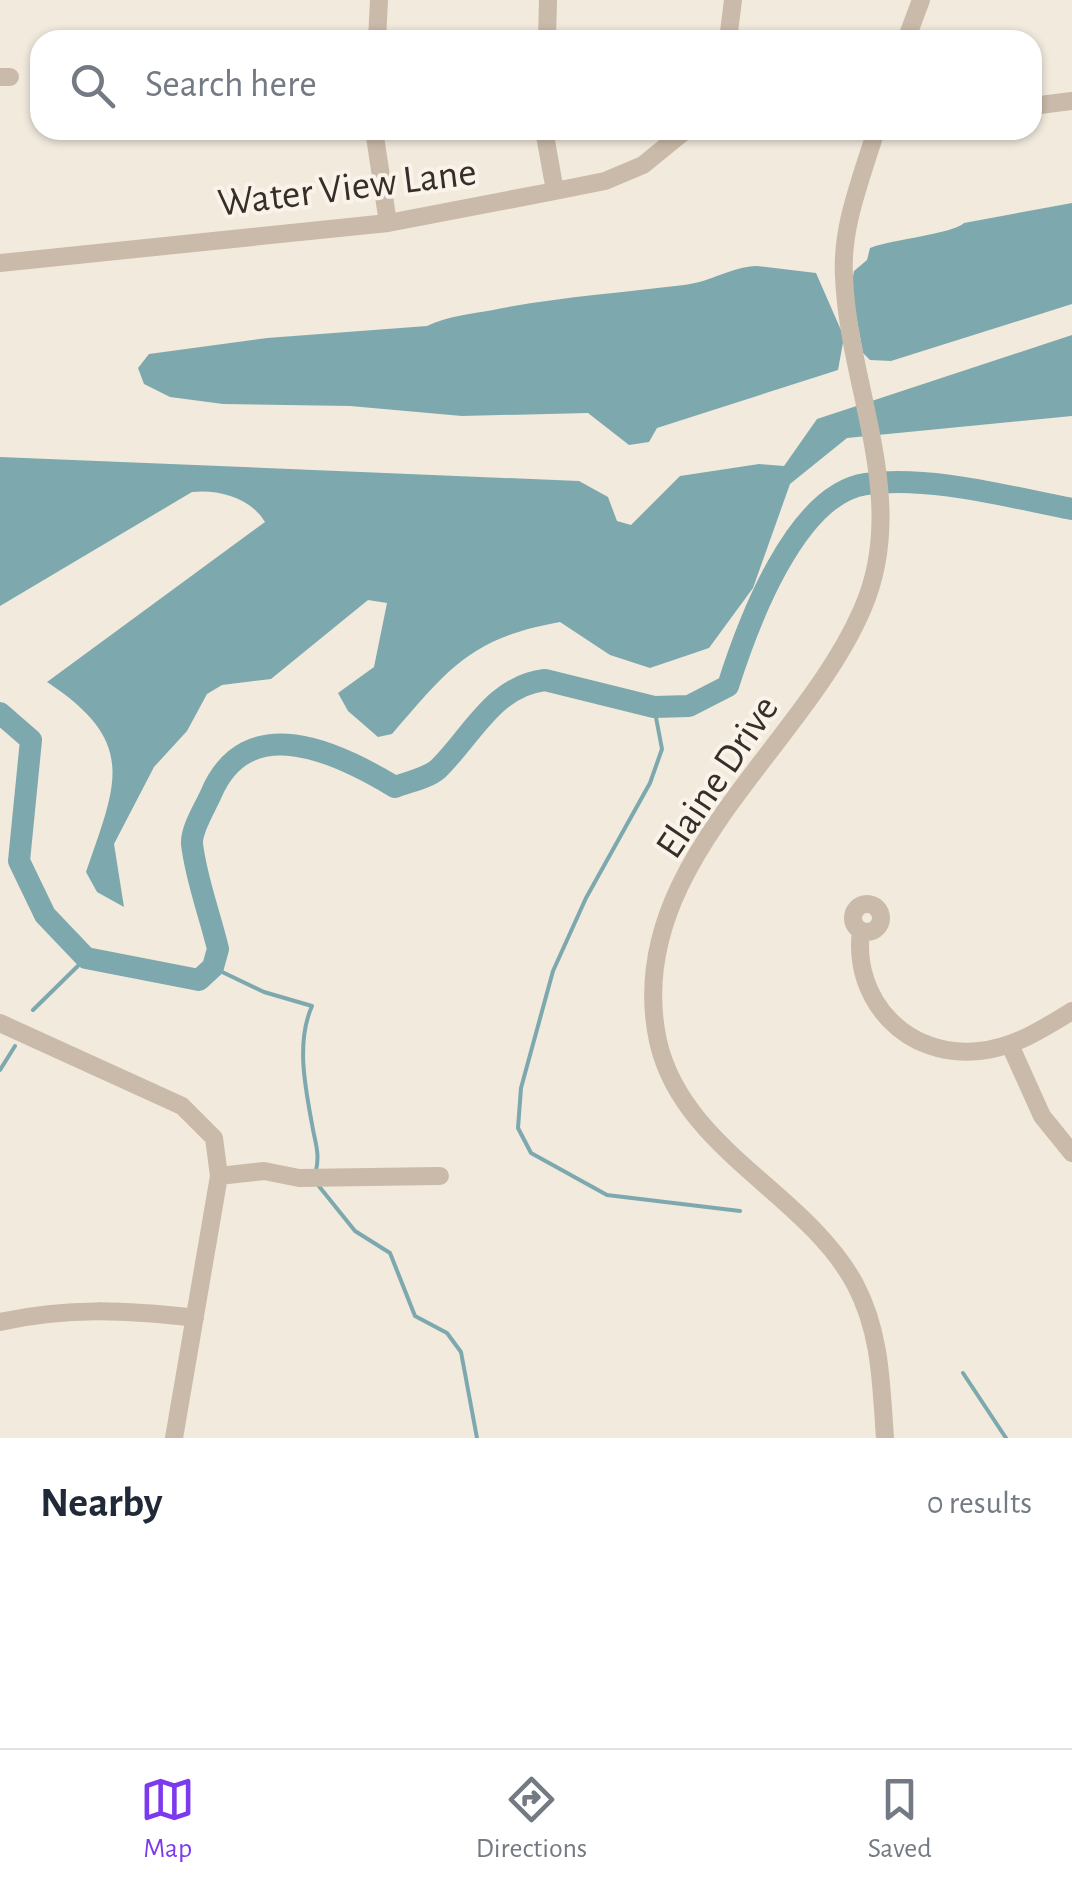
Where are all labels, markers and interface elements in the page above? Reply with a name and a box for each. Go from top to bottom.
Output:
search box [30,30,1042,140]
icon: search [65,58,120,113]
text: Search here [145,66,317,104]
street label: Water View Lane [216,152,479,224]
street label: Elaine Drive [649,689,786,865]
text: Nearby [40,1482,163,1524]
text: 0 results [927,1487,1032,1519]
tab: Map [140,1772,195,1866]
tab: Directions [476,1772,587,1866]
tab: Saved [868,1772,932,1866]

